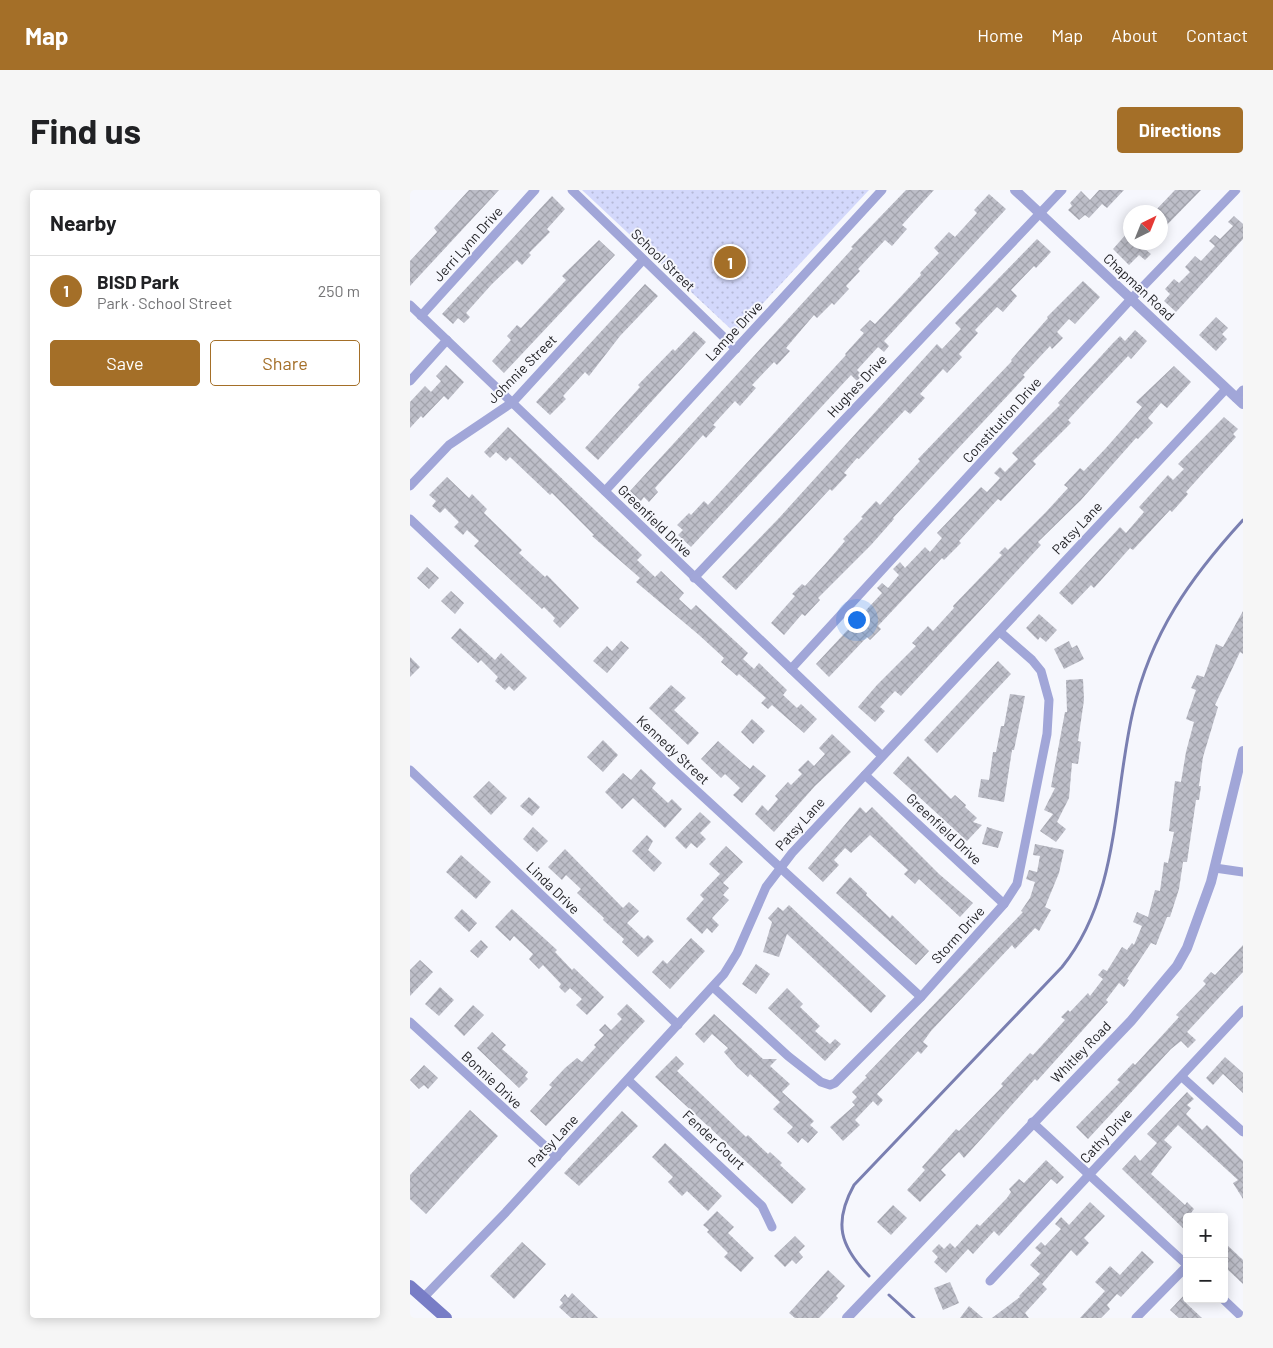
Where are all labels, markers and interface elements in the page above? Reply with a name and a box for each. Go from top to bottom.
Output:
text: Map [25,21,68,50]
text: Home [977,24,1023,46]
text: Map [1051,24,1083,46]
text: About [1111,24,1158,46]
text: Contact [1186,24,1248,46]
button: Directions [1117,107,1243,153]
text: Find us [30,109,141,151]
street label: Jerri Lynn Drive [429,203,506,285]
north arrow [1123,205,1168,250]
text: Nearby [50,210,116,235]
street label: School Street [628,225,699,294]
pin: 1 [714,243,746,281]
street label: Chapman Road [1100,249,1178,324]
text: BISD Park [97,270,179,293]
text: 1 [63,281,69,300]
text: 250 m [318,281,360,300]
text: Park · School Street [97,293,232,312]
street label: Lampe Drive [702,297,766,364]
street label: Johnnie Street [484,331,560,407]
button: Save [50,340,200,386]
button: Share [210,340,360,386]
street label: Hughes Drive [823,351,890,421]
street label: Constitution Drive [959,373,1045,466]
street label: Greenfield Drive [615,481,696,560]
street label: Patsy Lane [1048,498,1105,558]
your location [844,607,870,633]
street label: Kennedy Street [633,712,713,788]
street label: Greenfield Drive [903,789,986,868]
street label: Patsy Lane [771,793,828,854]
street label: Linda Drive [523,858,584,917]
street label: Storm Drive [927,902,988,967]
street label: Whitley Road [1047,1017,1114,1086]
street label: Bonnie Drive [459,1047,526,1112]
street label: Cathy Drive [1076,1105,1135,1166]
street label: Fender Court [680,1106,749,1173]
street label: Patsy Lane [524,1111,581,1171]
map controls [1183,1213,1228,1303]
button: + [1183,1213,1228,1258]
button: − [1183,1258,1228,1303]

